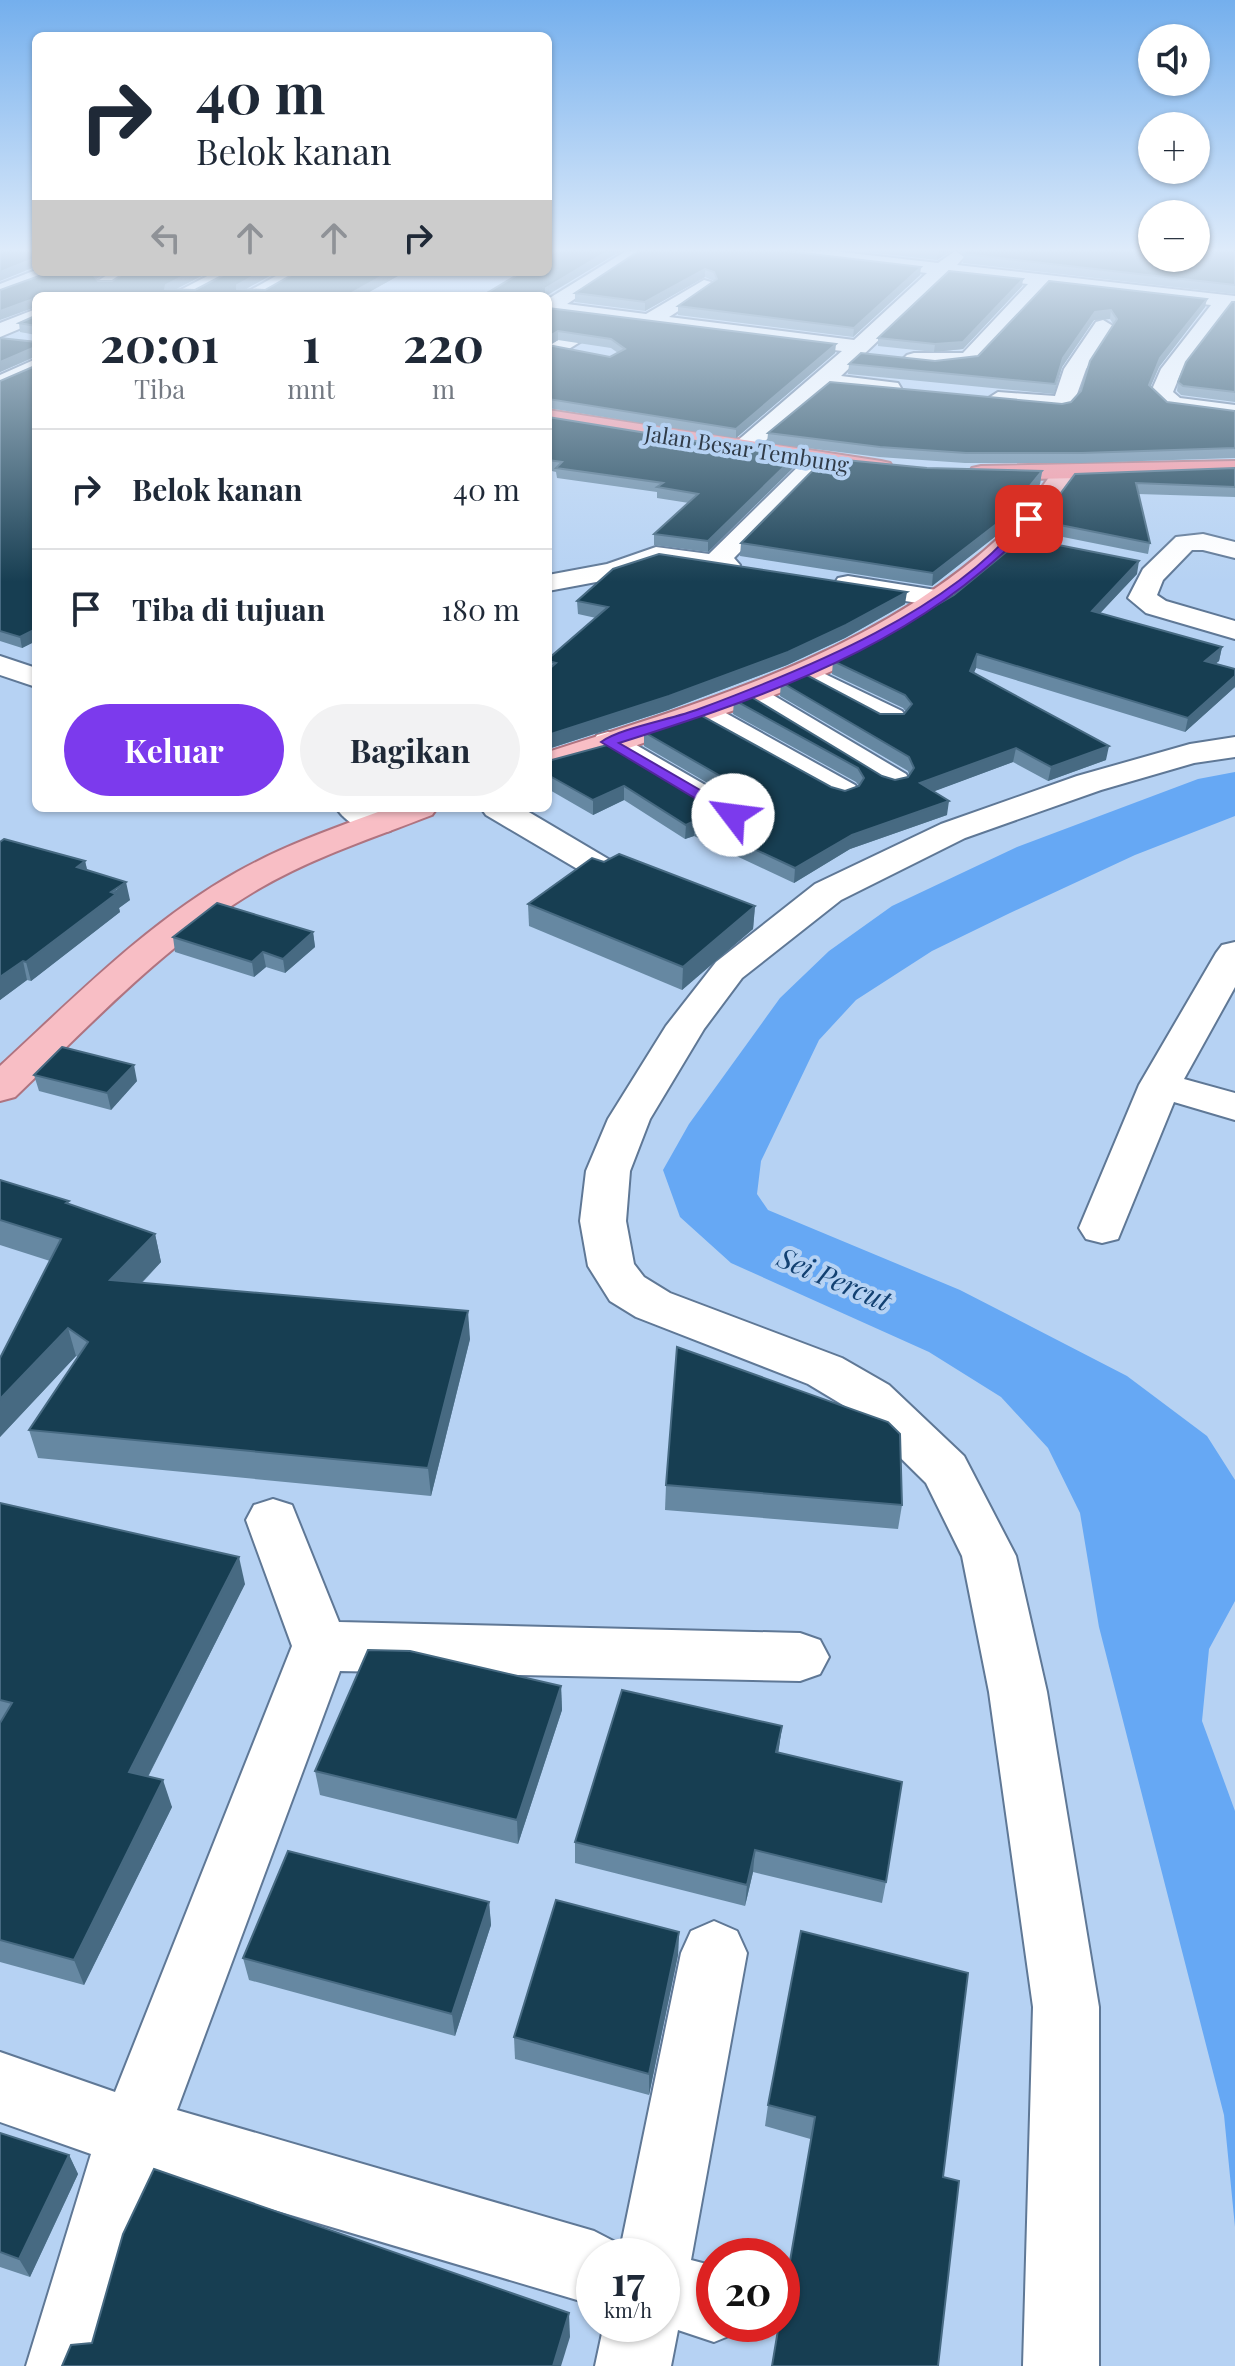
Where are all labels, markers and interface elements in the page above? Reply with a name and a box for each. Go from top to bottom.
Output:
map controls [1138,24,1210,272]
button: sound [1138,24,1210,96]
text: 40 m [196,54,325,129]
icon: right [64,64,168,168]
button: + [1138,112,1210,184]
text: Belok kanan [196,126,391,174]
button: − [1138,200,1210,272]
icon: left [144,216,188,260]
icon: ahead [228,216,272,260]
icon: ahead [312,216,356,260]
icon: right [396,216,440,260]
text: 20:01 [100,311,219,375]
text: 1 [302,311,320,375]
text: 220 [403,311,484,375]
text: Tiba [134,371,185,406]
text: mnt [287,371,335,406]
text: m [432,371,455,406]
street label: Jalan Besar Tembung [642,417,852,479]
icon: right [64,467,108,511]
text: Belok kanan [132,469,302,509]
text: 40 m [453,469,520,509]
pin [995,485,1063,553]
icon: arrive [1007,497,1051,541]
icon: arrive [64,587,108,631]
text: Tiba di tujuan [132,589,325,629]
text: 180 m [441,589,520,629]
button: Keluar [64,704,284,796]
button: Bagikan [300,704,520,796]
position arrow [691,773,775,857]
water label: Sei Percut [772,1237,899,1319]
speed limit sign: 20 [696,2238,800,2342]
text: 17 [611,2253,645,2306]
text: km/h [604,2296,652,2323]

